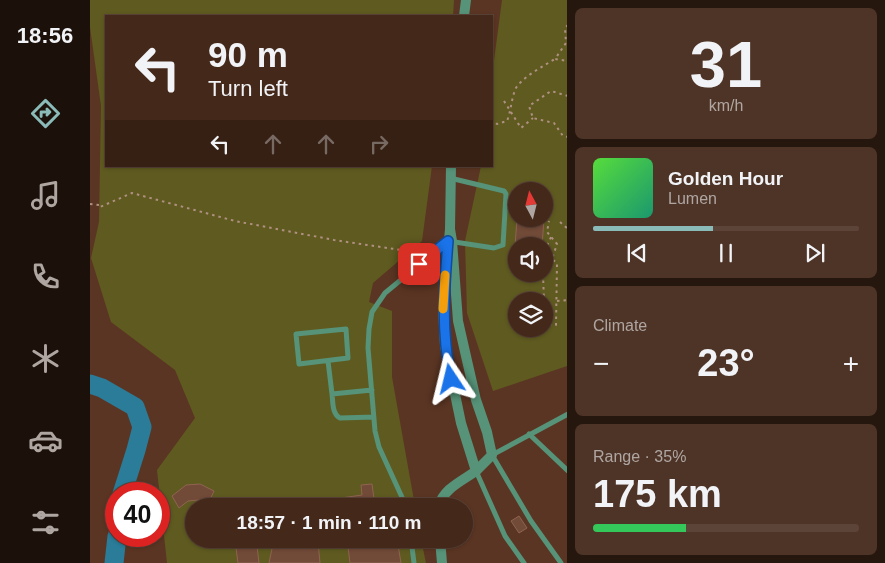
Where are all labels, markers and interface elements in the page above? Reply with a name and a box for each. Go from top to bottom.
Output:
text: 18:56 [17,23,73,48]
text: 31 [690,28,762,101]
icon: left [125,35,190,100]
text: 90 m [208,35,288,74]
text: Turn left [208,76,288,101]
icon: directions [28,96,63,131]
text: km/h [709,97,743,114]
icon: left [206,130,234,158]
icon: ahead [259,130,287,158]
icon: ahead [312,130,340,158]
icon: right [365,130,393,158]
text: Golden Hour [668,168,783,189]
icon: music [28,178,63,213]
north arrow [508,182,552,228]
map controls [508,182,553,337]
text: Lumen [668,190,717,207]
button: sound [508,237,553,282]
icon: previous [623,239,651,267]
icon: pause [712,239,740,267]
icon: next [801,239,829,267]
pin [398,243,440,285]
icon: arrive [405,250,433,278]
icon: phone [28,259,63,294]
button: layers [508,292,553,337]
text: Climate [593,317,647,334]
icon: climate [28,341,63,376]
text: 23° [697,342,755,384]
text: − [593,348,609,379]
text: + [843,348,859,379]
position arrow [424,352,476,404]
icon: car [28,423,63,458]
text: Range · 35% [593,448,686,465]
text: 175 km [593,473,722,515]
speed limit sign: 40 [105,482,170,547]
icon: filters [28,505,63,540]
text: 18:57 · 1 min · 110 m [237,512,421,533]

